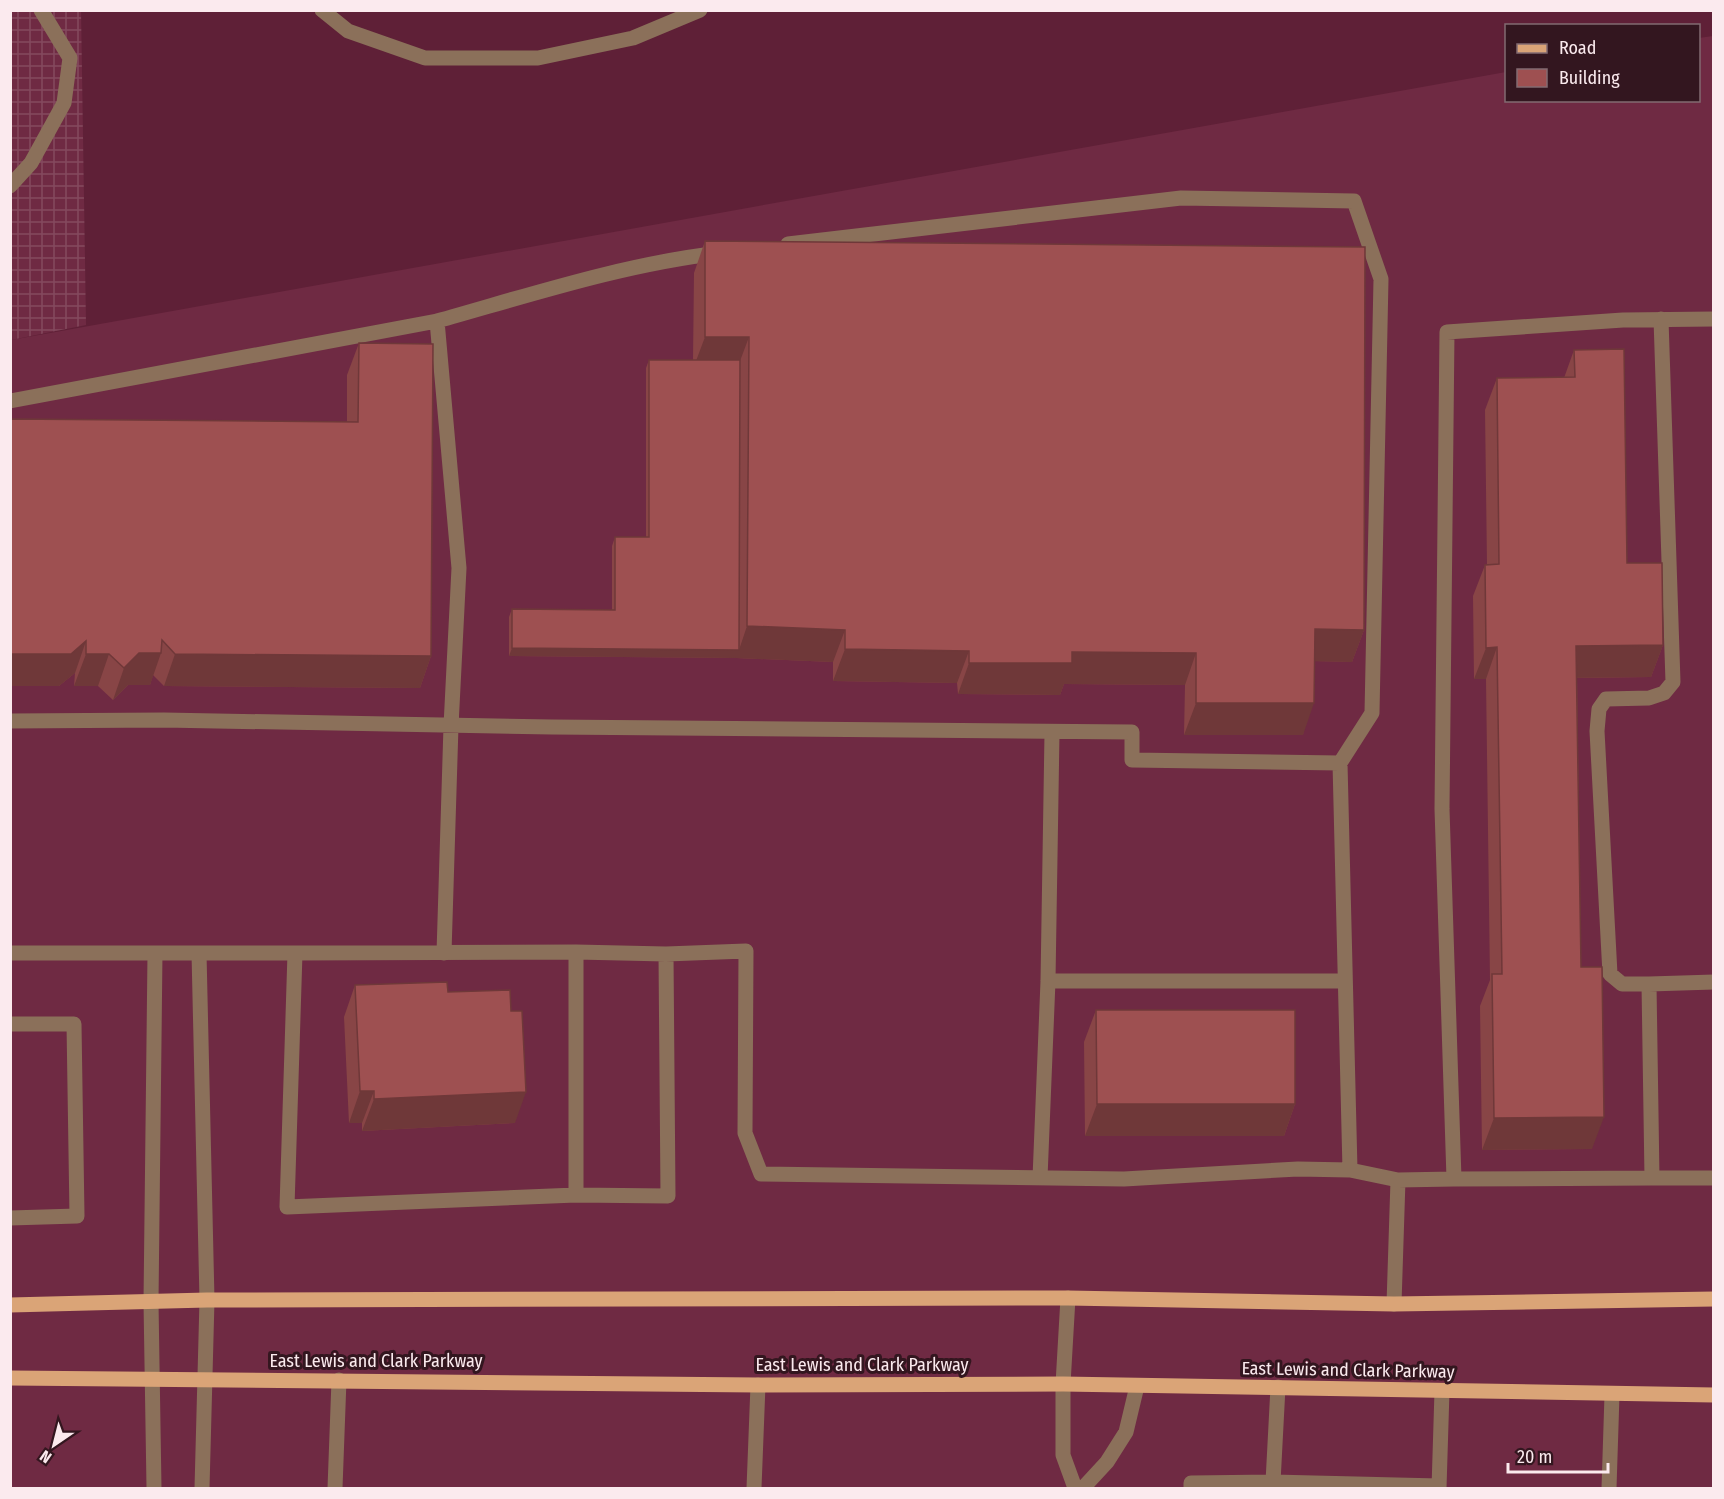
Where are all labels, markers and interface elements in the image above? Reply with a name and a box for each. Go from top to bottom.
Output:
legend [1505,24,1700,102]
text: Road [1559,37,1596,59]
text: Building [1559,67,1620,89]
street label: East Lewis and Clark Parkway [269,1350,483,1372]
street label: East Lewis and Clark Parkway [755,1354,969,1376]
street label: East Lewis and Clark Parkway [1241,1357,1455,1383]
north arrow [24,1415,84,1475]
scale bar [1508,1436,1608,1474]
text: N [36,1446,55,1467]
text: 20 m [1517,1446,1552,1468]

